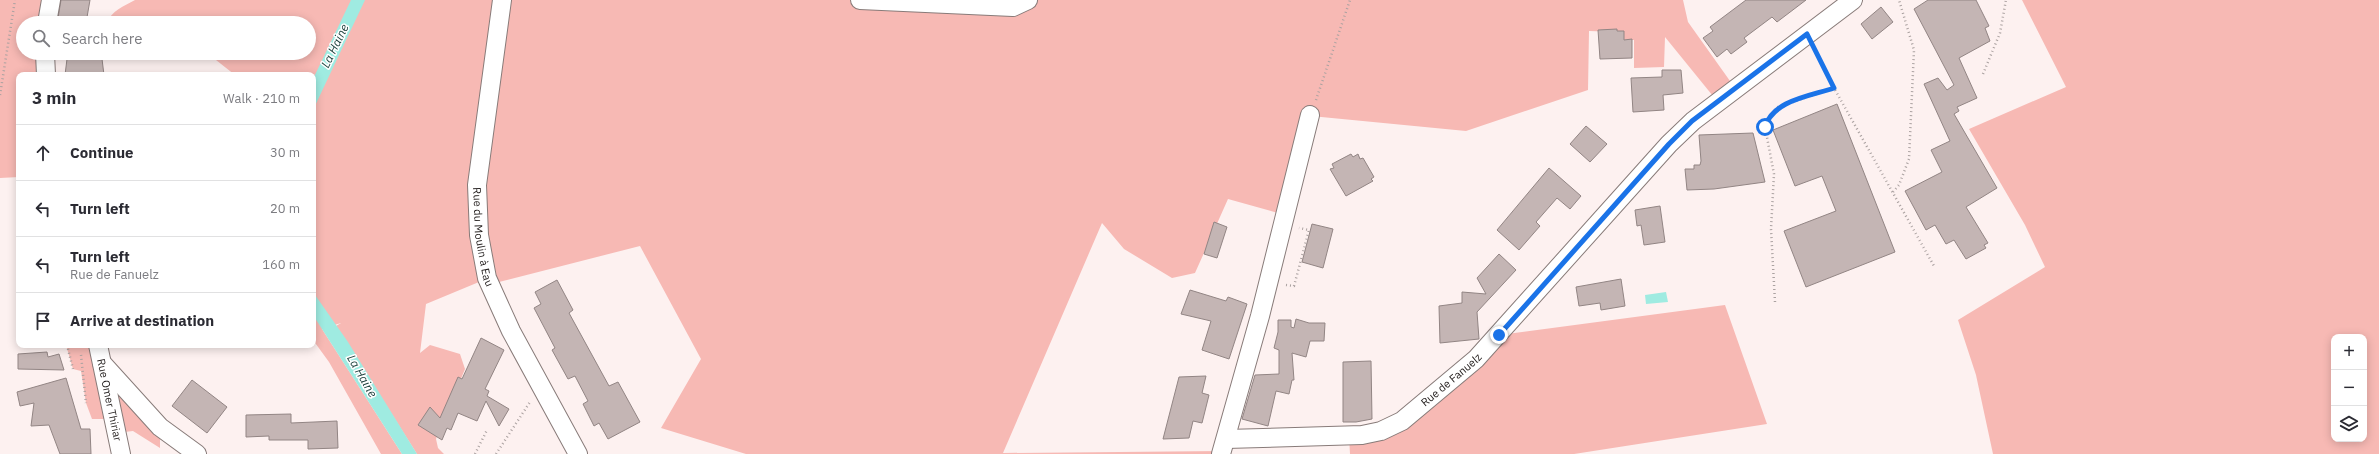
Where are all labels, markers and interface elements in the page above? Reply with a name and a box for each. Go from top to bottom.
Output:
search box [16,16,316,60]
water label: La Haine [318,21,352,70]
icon: search [30,27,52,49]
text: Search here [62,29,142,48]
text: 3 min [32,87,76,109]
text: Walk · 210 m [223,90,300,107]
route start [1756,118,1774,136]
icon: ahead [32,142,54,164]
text: Continue [70,143,134,162]
text: 30 m [270,144,300,161]
street label: Rue du Moulin à Eau [470,187,497,289]
icon: left [32,198,54,220]
text: Turn left [70,199,130,218]
text: 20 m [270,200,300,217]
text: Turn left [70,247,130,266]
icon: left [32,254,54,276]
text: 160 m [262,256,300,273]
text: Rue de Fanuelz [70,266,159,283]
icon: arrive [32,310,54,332]
text: Arrive at destination [70,311,214,330]
route end [1490,326,1508,344]
map controls [2331,334,2367,442]
button: + [2331,334,2367,370]
street label: Rue de Fanuelz [1418,350,1485,409]
water label: La Haine [344,352,381,400]
street label: Rue Omer Thiriar [94,357,125,442]
button: − [2331,370,2367,406]
button: layers [2331,406,2367,442]

